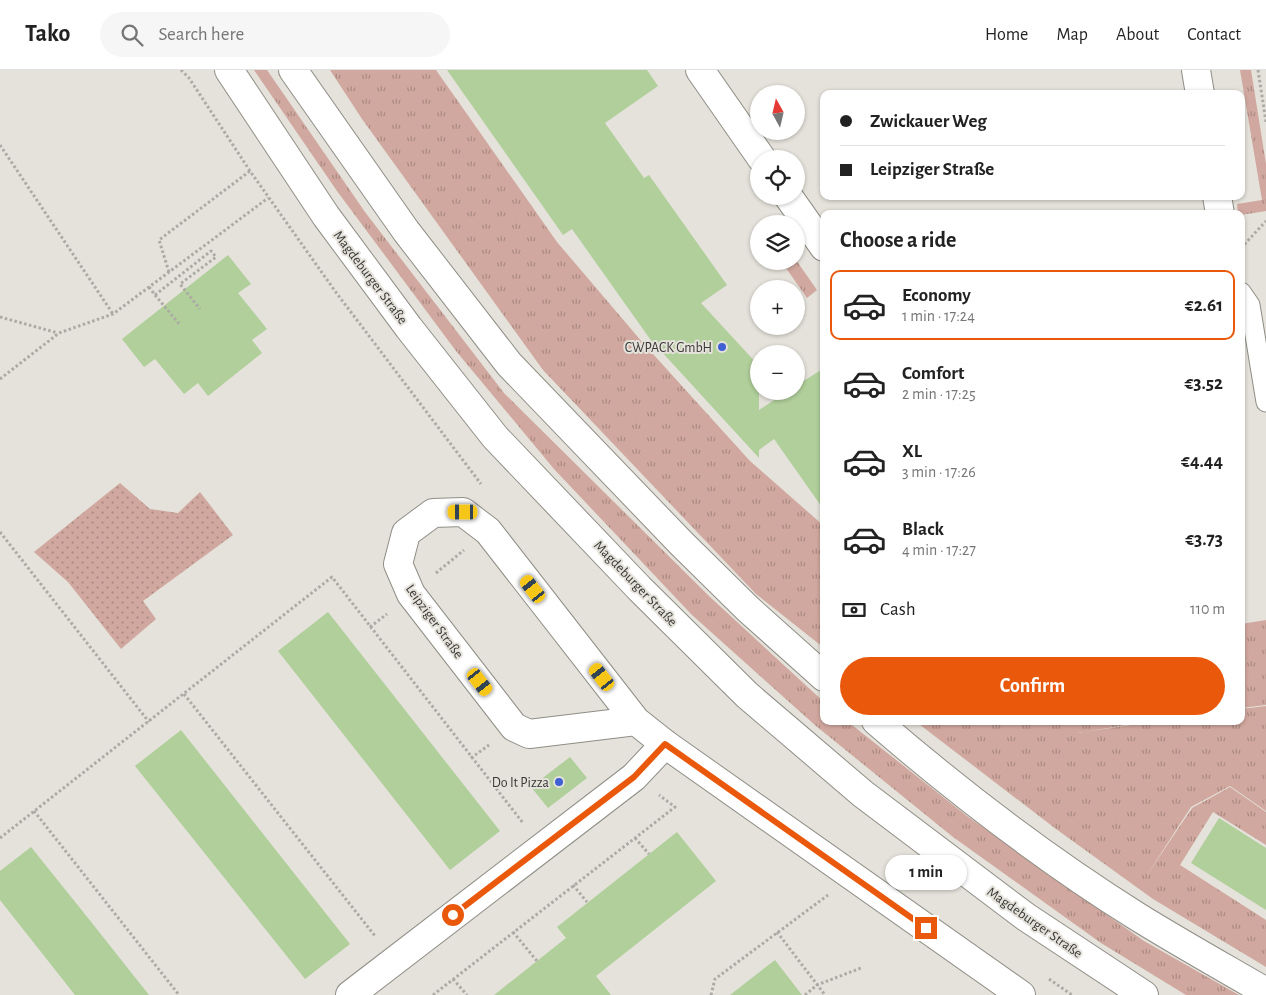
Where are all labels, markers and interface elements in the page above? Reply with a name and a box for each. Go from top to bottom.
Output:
search box [100,12,450,57]
icon: search [118,21,146,49]
text: Tako [25,22,70,46]
text: Search here [158,25,244,44]
text: Home [985,26,1028,44]
text: Map [1056,26,1088,44]
text: About [1116,26,1159,44]
text: Contact [1187,26,1241,44]
north arrow [750,85,805,140]
map controls [750,85,805,400]
text: Zwickauer Weg [870,112,987,131]
button: locate [750,150,805,205]
text: Leipziger Straße [870,160,994,179]
button: layers [750,215,805,270]
street label: Magdeburger Straße [331,228,410,327]
text: Choose a ride [840,229,956,251]
button: + [750,280,805,335]
icon: car [842,283,887,328]
text: Economy [902,286,971,305]
text: €2.61 [1185,296,1223,315]
text: 1 min · 17:24 [902,308,975,324]
place label: CWPACK GmbH [625,341,712,355]
marker: CWPACK GmbH [716,341,728,353]
button: − [750,345,805,400]
icon: car [842,361,887,406]
text: Comfort [902,364,964,383]
text: €3.52 [1184,374,1223,393]
text: 2 min · 17:25 [902,386,976,402]
icon: car [842,439,887,484]
text: XL [902,442,922,461]
text: €4.44 [1181,452,1223,471]
text: 3 min · 17:26 [902,464,976,480]
car [448,505,478,520]
icon: car [842,517,887,562]
text: Black [902,520,944,539]
text: €3.73 [1185,530,1223,549]
street label: Magdeburger Straße [591,538,680,629]
text: 4 min · 17:27 [902,542,976,558]
car [517,573,548,605]
street label: Leipziger Straße [403,582,466,661]
icon: cash [840,596,868,624]
text: Cash [880,600,916,619]
text: 110 m [1190,601,1225,617]
button: Confirm [840,657,1225,715]
car [586,661,617,693]
car [464,666,495,698]
place label: Do It Pizza [492,776,550,790]
marker: Do It Pizza [553,776,565,788]
callout: 1 min [885,856,967,890]
text: 1 min [909,864,943,880]
street label: Magdeburger Straße [984,885,1085,961]
route start [442,904,464,926]
route end [915,917,937,939]

